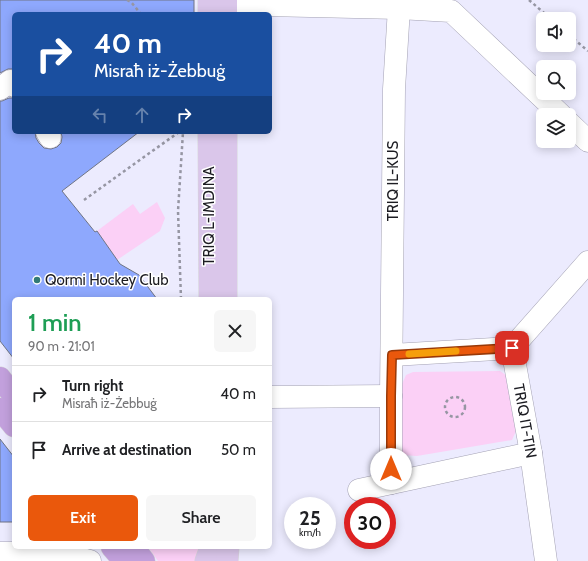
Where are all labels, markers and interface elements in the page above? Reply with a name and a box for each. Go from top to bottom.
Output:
map controls [536,12,576,148]
button: sound [536,12,576,52]
text: 40 m [94,26,162,60]
icon: right [28,28,80,80]
text: Misraħ iż-Żebbuġ [94,60,225,82]
button: search [536,60,576,100]
icon: left [89,104,111,126]
icon: ahead [131,104,153,126]
icon: right [173,104,195,126]
button: layers [536,108,576,148]
street label: TRIQ IL-KUS [384,140,402,221]
street label: TRIQ L-IMDINA [200,166,218,266]
place label: Qormi Hockey Club [45,271,169,289]
marker: Qormi Hockey Club [32,275,42,285]
text: 1 min [28,308,82,337]
button: close [214,310,256,352]
pin [495,331,529,365]
icon: arrive [501,337,523,359]
text: 90 m · 21:01 [28,338,95,354]
text: Turn right [62,377,123,395]
street label: TRIQ IT-TIN [510,382,540,460]
icon: right [28,383,50,405]
text: 40 m [220,385,256,403]
text: Misraħ iż-Żebbuġ [62,395,157,411]
icon: arrive [28,439,50,461]
text: Arrive at destination [62,441,192,459]
text: 50 m [221,441,256,459]
position arrow [370,448,412,490]
button: Exit [28,495,138,541]
button: Share [146,495,256,541]
speed limit sign: 30 [344,497,396,549]
text: 25 [299,506,321,530]
text: km/h [299,526,321,539]

